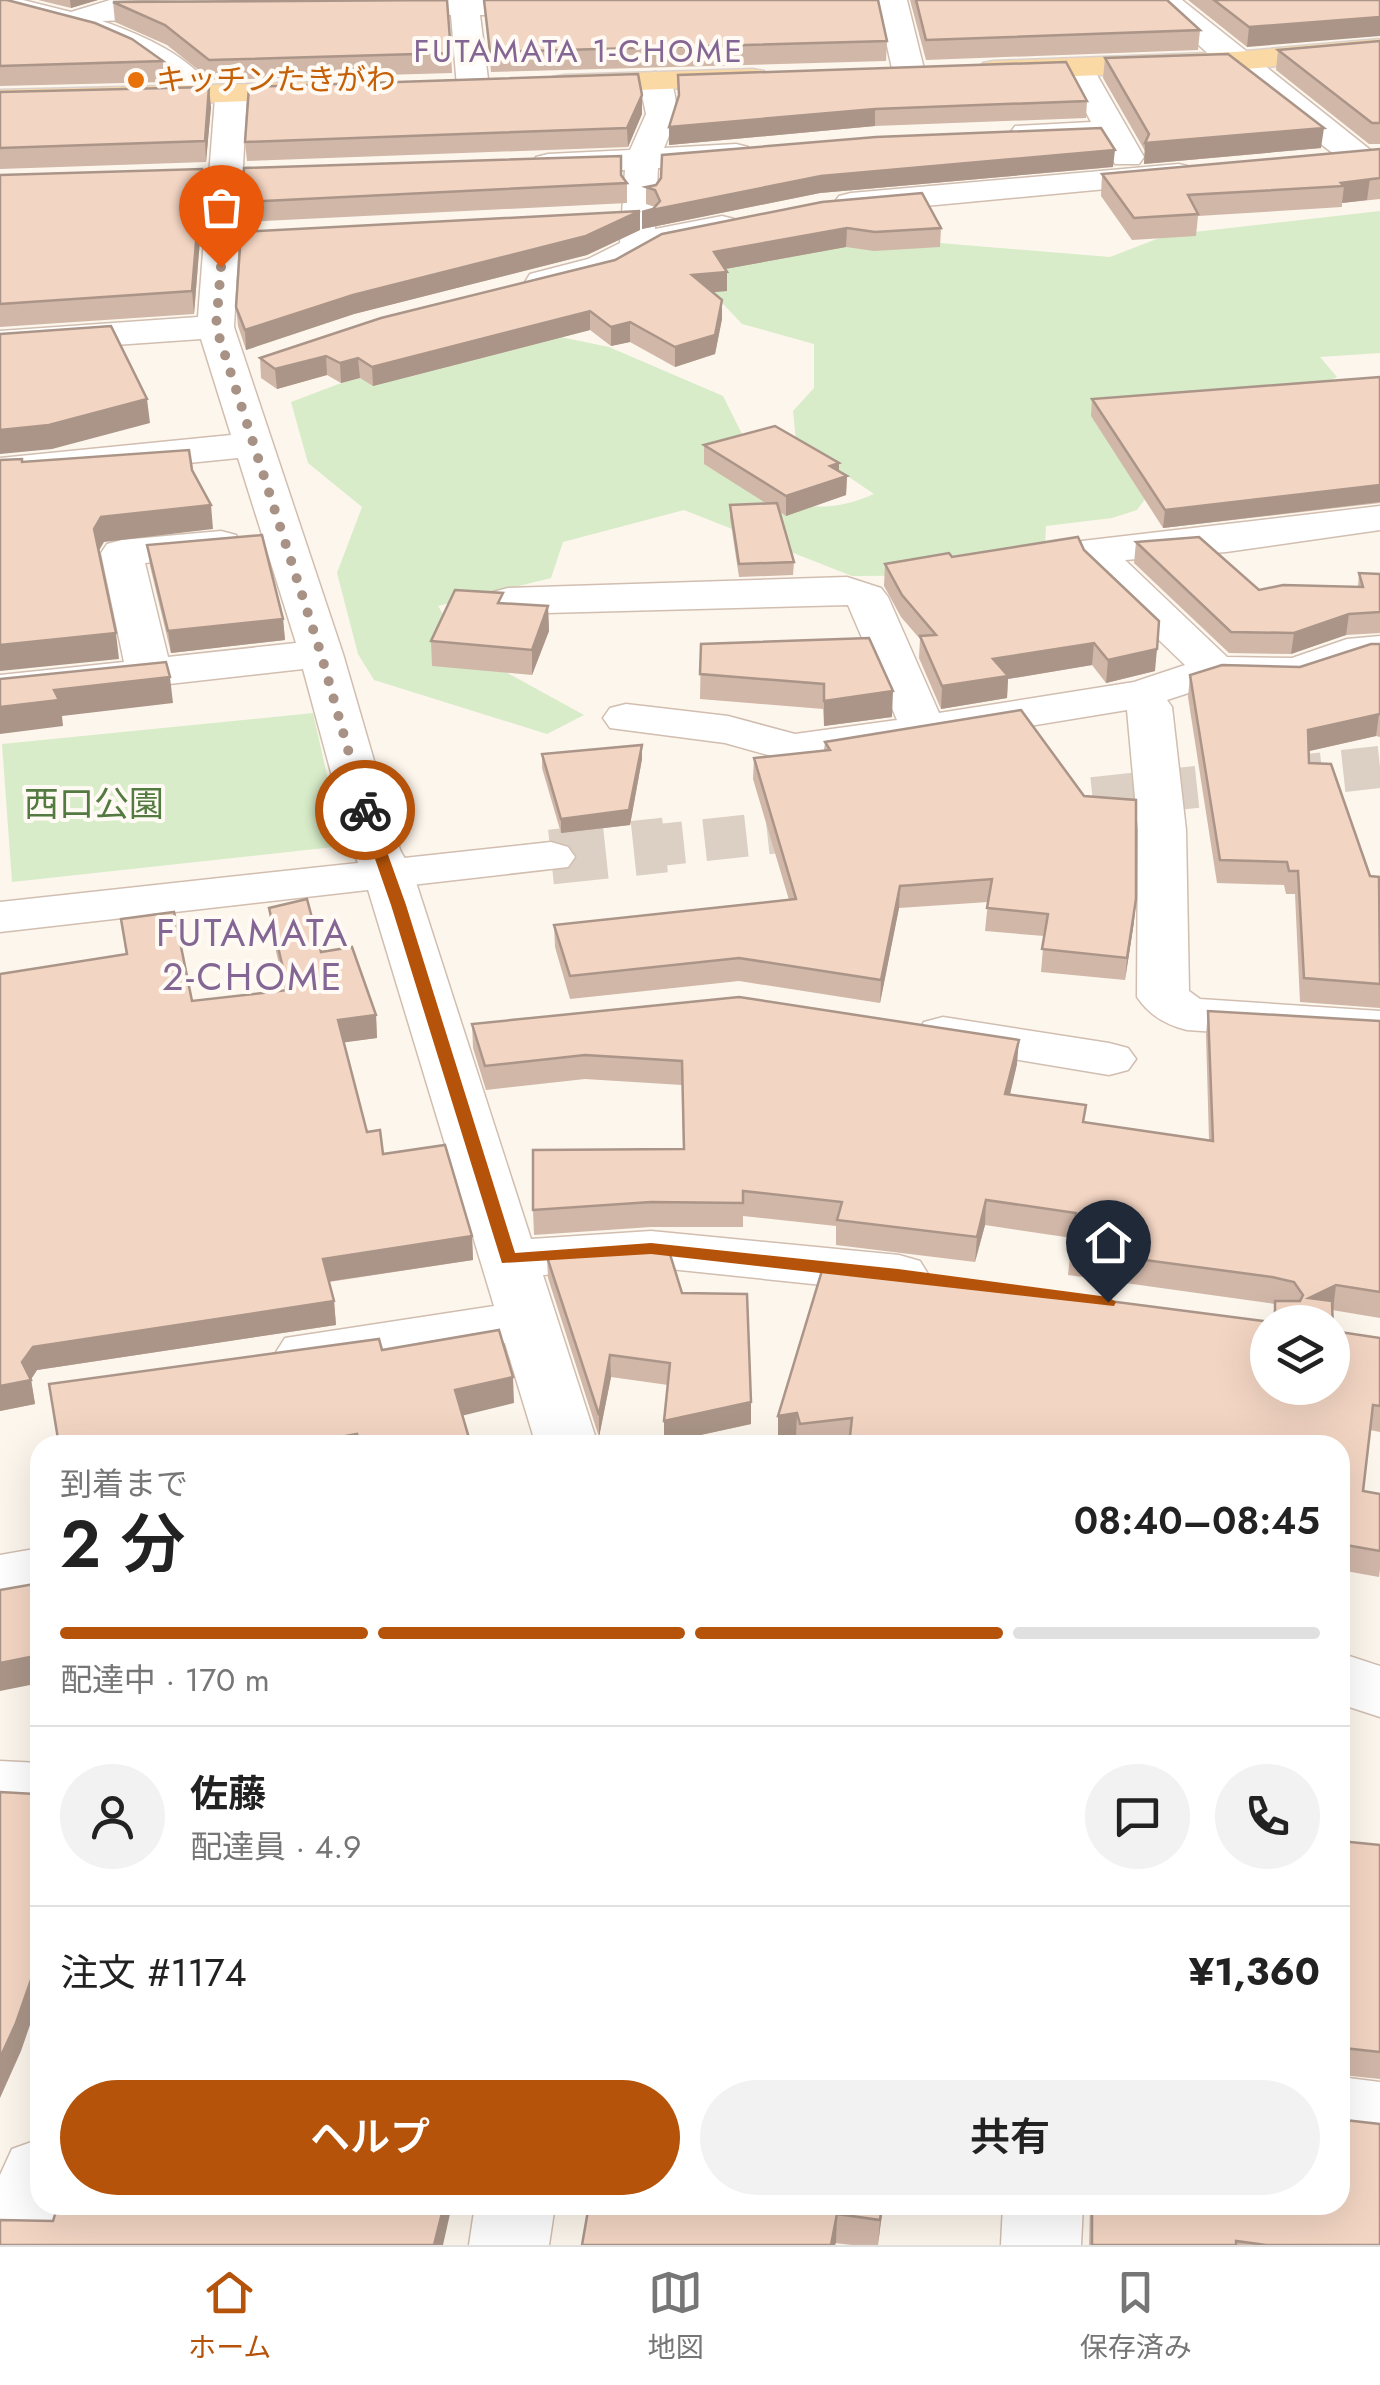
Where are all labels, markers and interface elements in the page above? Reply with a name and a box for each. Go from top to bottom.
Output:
district label: FUTAMATA 1-CHOME [414,28,744,74]
place label: キッチンたきがわ [156,58,396,101]
marker: キッチンたきがわ [125,69,147,91]
pin [179,165,264,268]
icon: bag [194,180,249,235]
courier [315,760,415,860]
park label: 西口公園 [24,779,164,829]
icon: bike [338,783,393,838]
district label: FUTAMATA 2-CHOME [156,905,350,1004]
pin [1066,1200,1151,1303]
icon: home [1081,1215,1136,1270]
map controls [1250,1305,1350,1405]
button: layers [1250,1305,1350,1405]
text: 到着まで [60,1461,188,1507]
text: 08:40–08:45 [1074,1493,1320,1548]
text: 2 分 [60,1497,185,1591]
text: 配達中 · 170 m [60,1657,270,1703]
button: person [60,1764,165,1869]
button: chat [1085,1764,1190,1869]
button: phone [1215,1764,1320,1869]
text: 佐藤 [190,1766,266,1821]
text: 配達員 · 4.9 [190,1824,362,1870]
text: ¥1,360 [1189,1944,1320,1999]
text: 注文 #1174 [60,1945,247,2000]
button: ヘルプ [60,2080,680,2195]
button: 共有 [700,2080,1320,2195]
tab: ホーム [188,2265,271,2368]
tab: 地図 [648,2265,704,2368]
tab: 保存済み [1080,2265,1192,2368]

